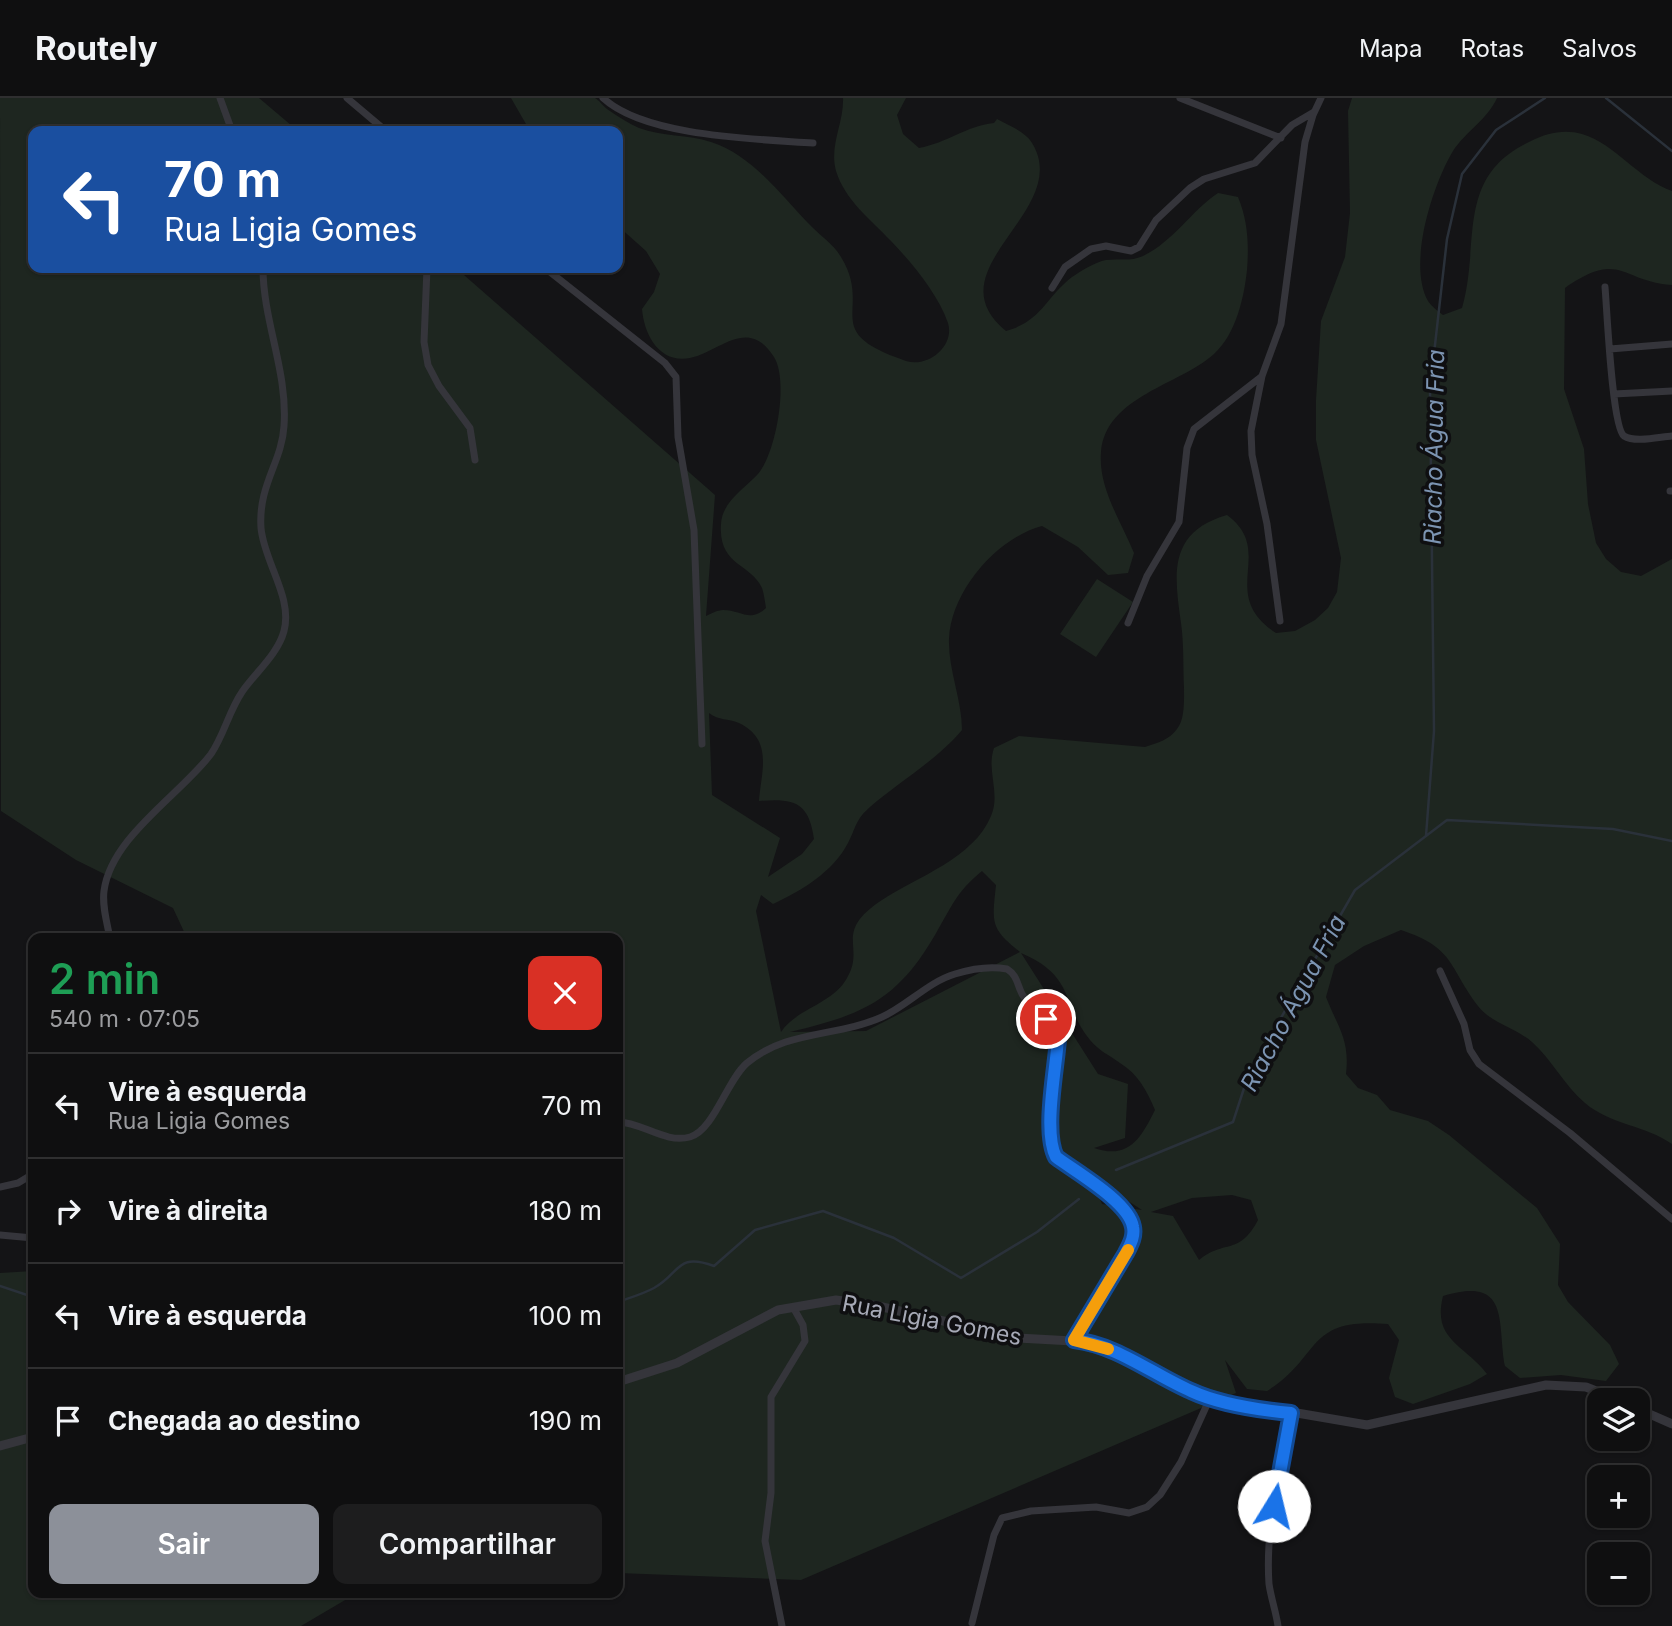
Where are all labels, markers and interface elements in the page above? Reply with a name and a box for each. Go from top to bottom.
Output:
text: Routely [35,28,158,68]
text: Mapa [1359,34,1423,63]
text: Rotas [1461,34,1524,63]
text: Salvos [1562,34,1637,63]
text: 70 m [164,150,281,209]
icon: left [49,154,140,245]
text: Rua Ligia Gomes [164,210,417,249]
water label: Riacho Água Fria [1417,349,1450,545]
water label: Riacho Água Fria [1233,909,1352,1096]
text: 2 min [49,953,160,1004]
button: close [528,956,602,1030]
pin [1016,989,1076,1049]
icon: arrive [1027,1000,1065,1038]
text: 540 m · 07:05 [49,1005,200,1033]
text: Vire à esquerda [108,1076,307,1107]
icon: left [49,1087,87,1125]
text: 70 m [541,1090,602,1121]
text: Rua Ligia Gomes [108,1107,290,1135]
icon: right [49,1192,87,1230]
text: Vire à direita [108,1195,268,1226]
text: 180 m [529,1195,602,1226]
street label: Rua Ligia Gomes [840,1289,1024,1351]
icon: left [49,1297,87,1335]
text: Vire à esquerda [108,1300,307,1331]
text: 100 m [529,1300,602,1331]
map controls [1587,1388,1650,1605]
button: layers [1587,1388,1650,1451]
icon: arrive [49,1402,87,1440]
text: Chegada ao destino [108,1405,360,1436]
text: 190 m [529,1405,602,1436]
button: + [1587,1465,1650,1528]
position arrow [1237,1469,1311,1543]
button: Sair [49,1504,319,1584]
button: Compartilhar [333,1504,602,1584]
button: − [1587,1542,1650,1605]

